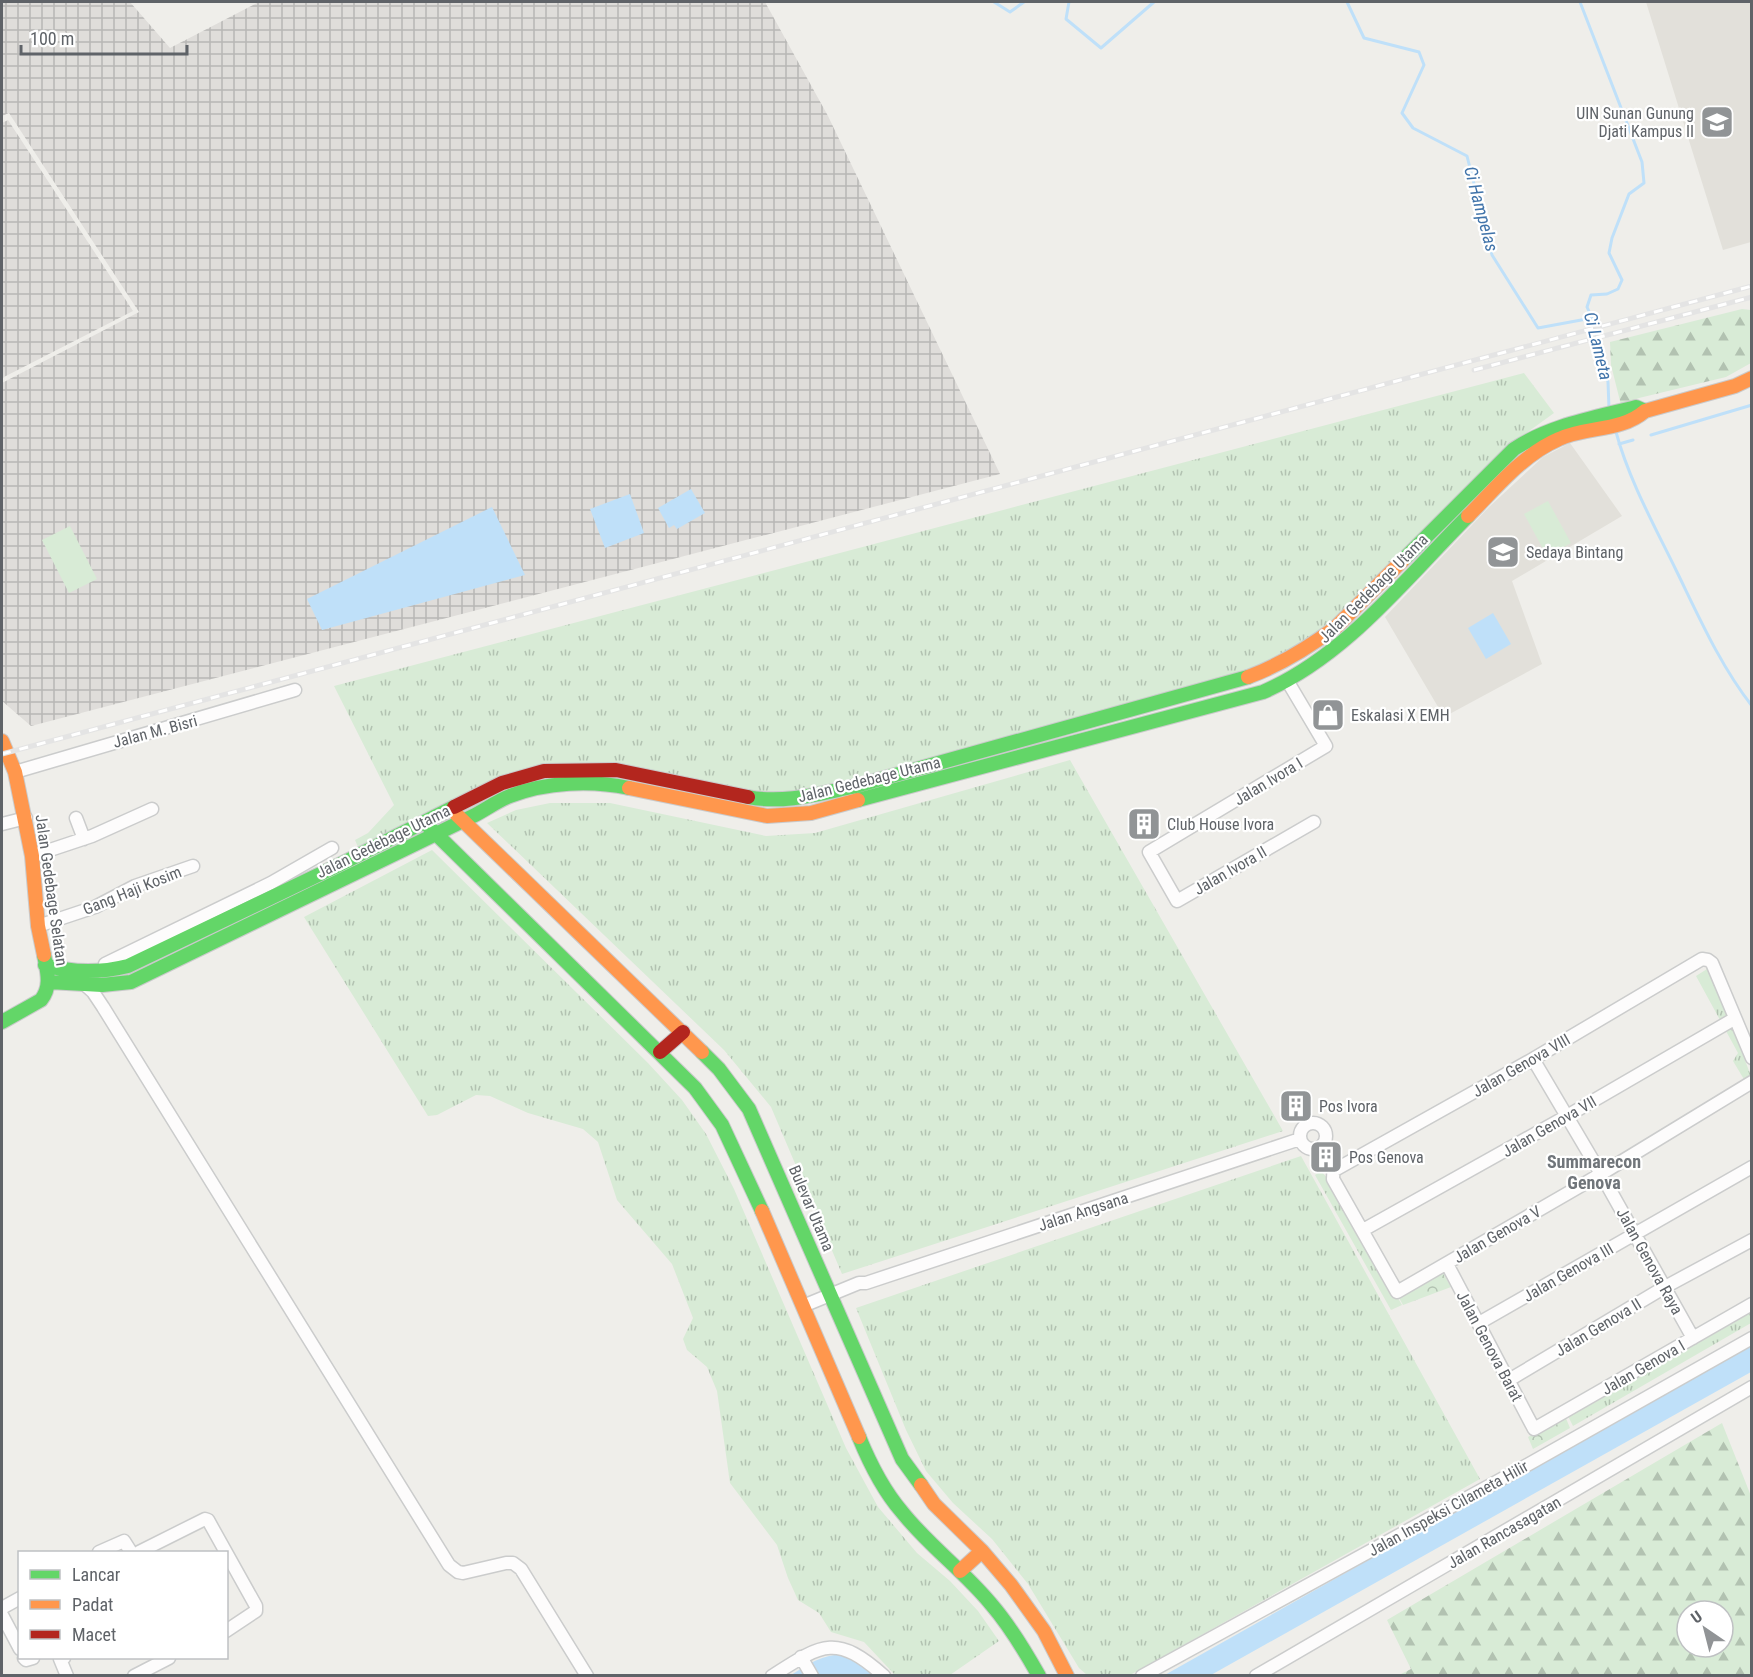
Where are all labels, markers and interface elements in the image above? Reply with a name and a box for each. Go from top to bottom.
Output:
scale bar [21,18,188,56]
text: 100 m [30,28,74,49]
place label: UIN Sunan Gunung Djati Kampus II [1576,104,1694,141]
school or university icon: UIN Sunan Gunung Djati Kampus II [1699,104,1735,140]
water label: Ci Hampelas [1460,164,1503,254]
water label: Ci Lameta [1580,310,1617,382]
street label: Jalan Gedebage Utama [1315,530,1432,647]
school or university icon: Sedaya Bintang [1485,534,1521,570]
place label: Sedaya Bintang [1526,543,1623,562]
shop icon: Eskalasi X EMH [1310,697,1346,733]
place label: Eskalasi X EMH [1351,706,1450,725]
street label: Jalan M. Bisri [111,711,199,752]
street label: Jalan Gedebage Utama [796,753,942,806]
street label: Jalan Ivora I [1230,754,1306,809]
street label: Jalan Gedebage Utama [313,801,453,882]
building icon: Club House Ivora [1126,806,1162,842]
street label: Jalan Gedebage Selatan [31,813,72,967]
place label: Club House Ivora [1167,815,1274,834]
street label: Jalan Ivora II [1191,842,1270,899]
street label: Gang Haji Kosim [80,862,184,919]
street label: Jalan Genova VIII [1469,1030,1574,1101]
building icon: Pos Ivora [1278,1088,1314,1124]
street label: Jalan Genova VII [1499,1092,1600,1161]
place label: Pos Ivora [1319,1097,1378,1116]
building icon: Pos Genova [1308,1139,1344,1175]
place label: Pos Genova [1349,1148,1424,1167]
district label: Summarecon Genova [1547,1151,1641,1193]
street label: Bulevar Utama [785,1162,838,1254]
street label: Jalan Angsana [1036,1188,1131,1235]
street label: Jalan Genova V [1450,1202,1544,1267]
street label: Jalan Genova Raya [1612,1205,1687,1318]
street label: Jalan Genova III [1520,1239,1617,1306]
street label: Jalan Genova Barat [1452,1288,1527,1405]
street label: Jalan Genova II [1552,1294,1645,1361]
street label: Jalan Genova I [1598,1336,1688,1399]
street label: Jalan Inspeksi Cilameta Hilir [1365,1456,1532,1560]
street label: Jalan Rancasagatan [1444,1492,1564,1573]
legend [18,1551,228,1659]
text: Lancar [72,1564,121,1585]
text: Padat [72,1594,113,1615]
north arrow [1675,1599,1735,1659]
text: U [1687,1607,1706,1628]
text: Macet [72,1624,116,1645]

